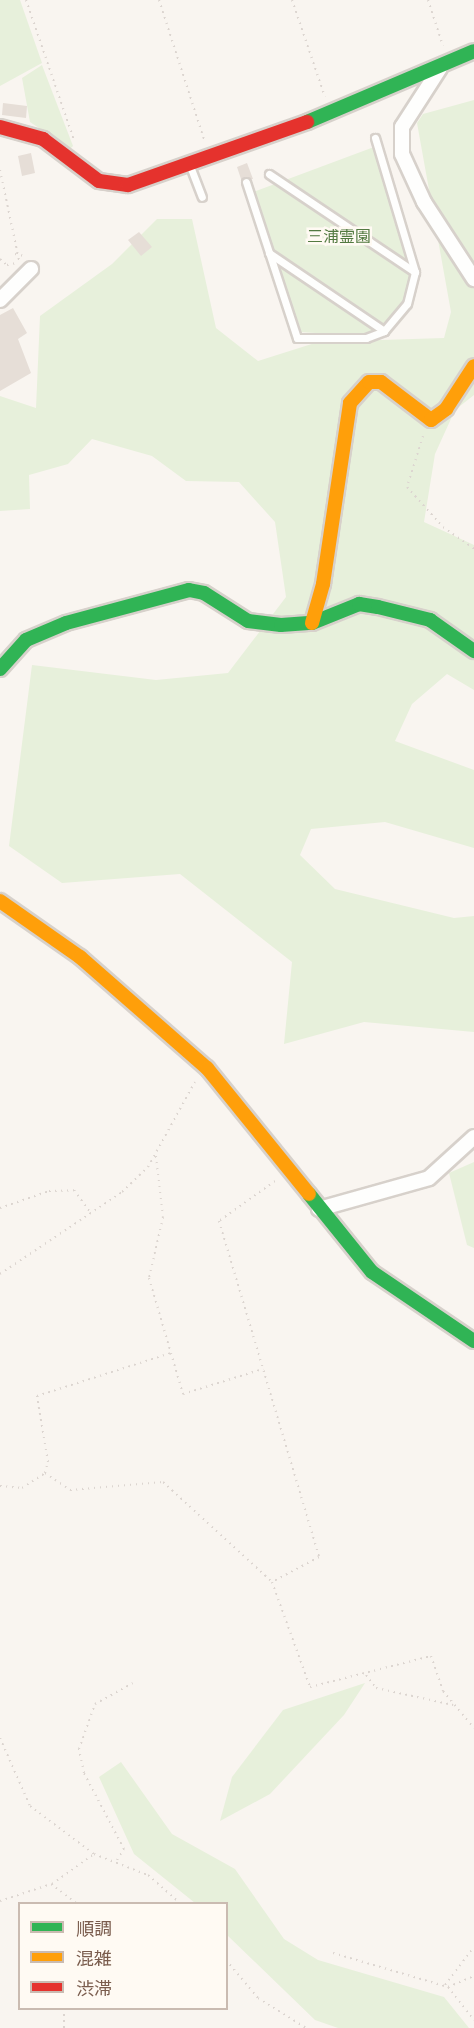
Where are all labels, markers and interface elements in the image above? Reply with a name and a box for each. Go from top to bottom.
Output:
park label: 三浦霊園 [307,227,371,247]
legend [18,1902,228,2010]
text: 順調 [76,1918,112,1939]
text: 混雑 [76,1948,112,1969]
text: 渋滞 [76,1978,112,1999]

